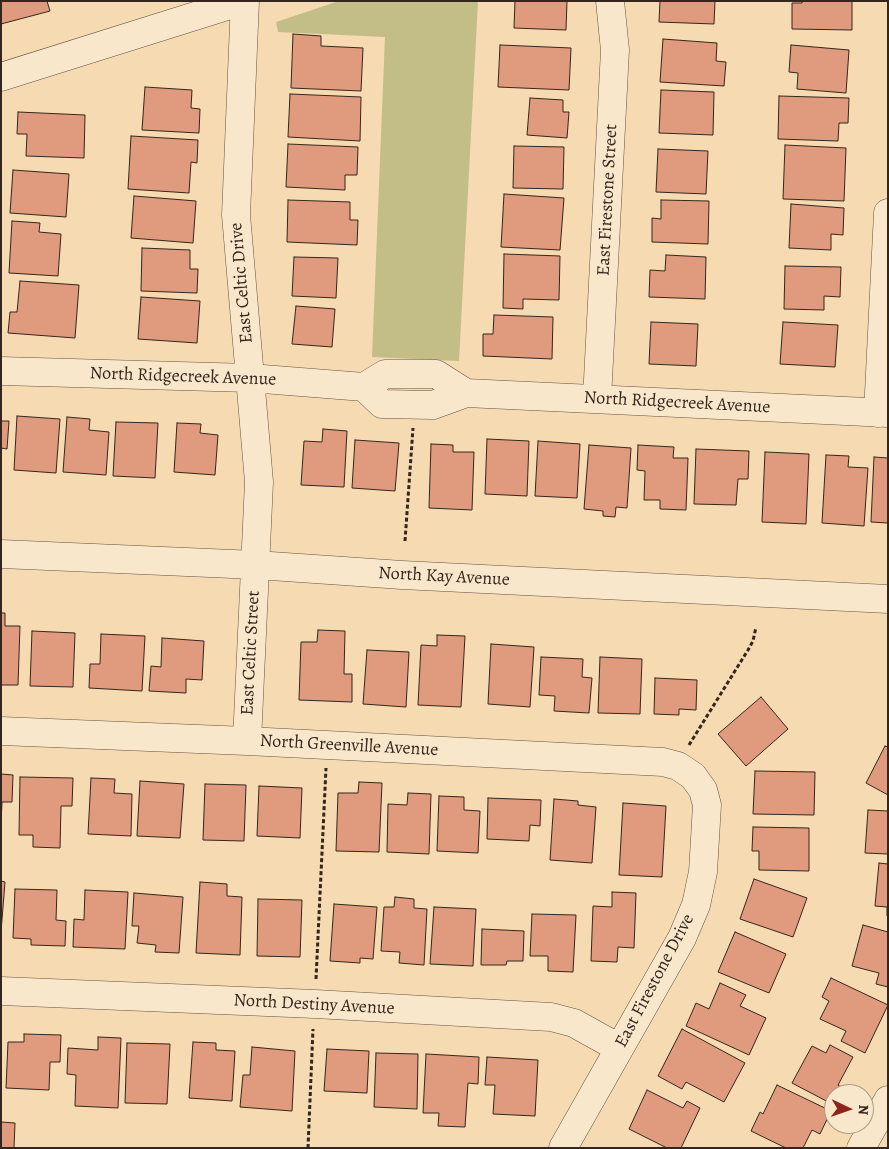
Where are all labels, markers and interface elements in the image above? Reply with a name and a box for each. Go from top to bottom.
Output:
street label: East Firestone Street [593,124,623,276]
street label: East Celtic Drive [226,222,258,344]
street label: North Ridgecreek Avenue [89,363,277,391]
street label: North Ridgecreek Avenue [583,387,771,419]
street label: North Kay Avenue [378,563,510,591]
street label: East Celtic Street [237,590,265,716]
street label: North Greenville Avenue [259,731,439,761]
street label: East Firestone Drive [611,911,699,1051]
street label: North Destiny Avenue [233,990,395,1020]
north arrow [824,1084,874,1134]
text: N [854,1104,873,1115]

